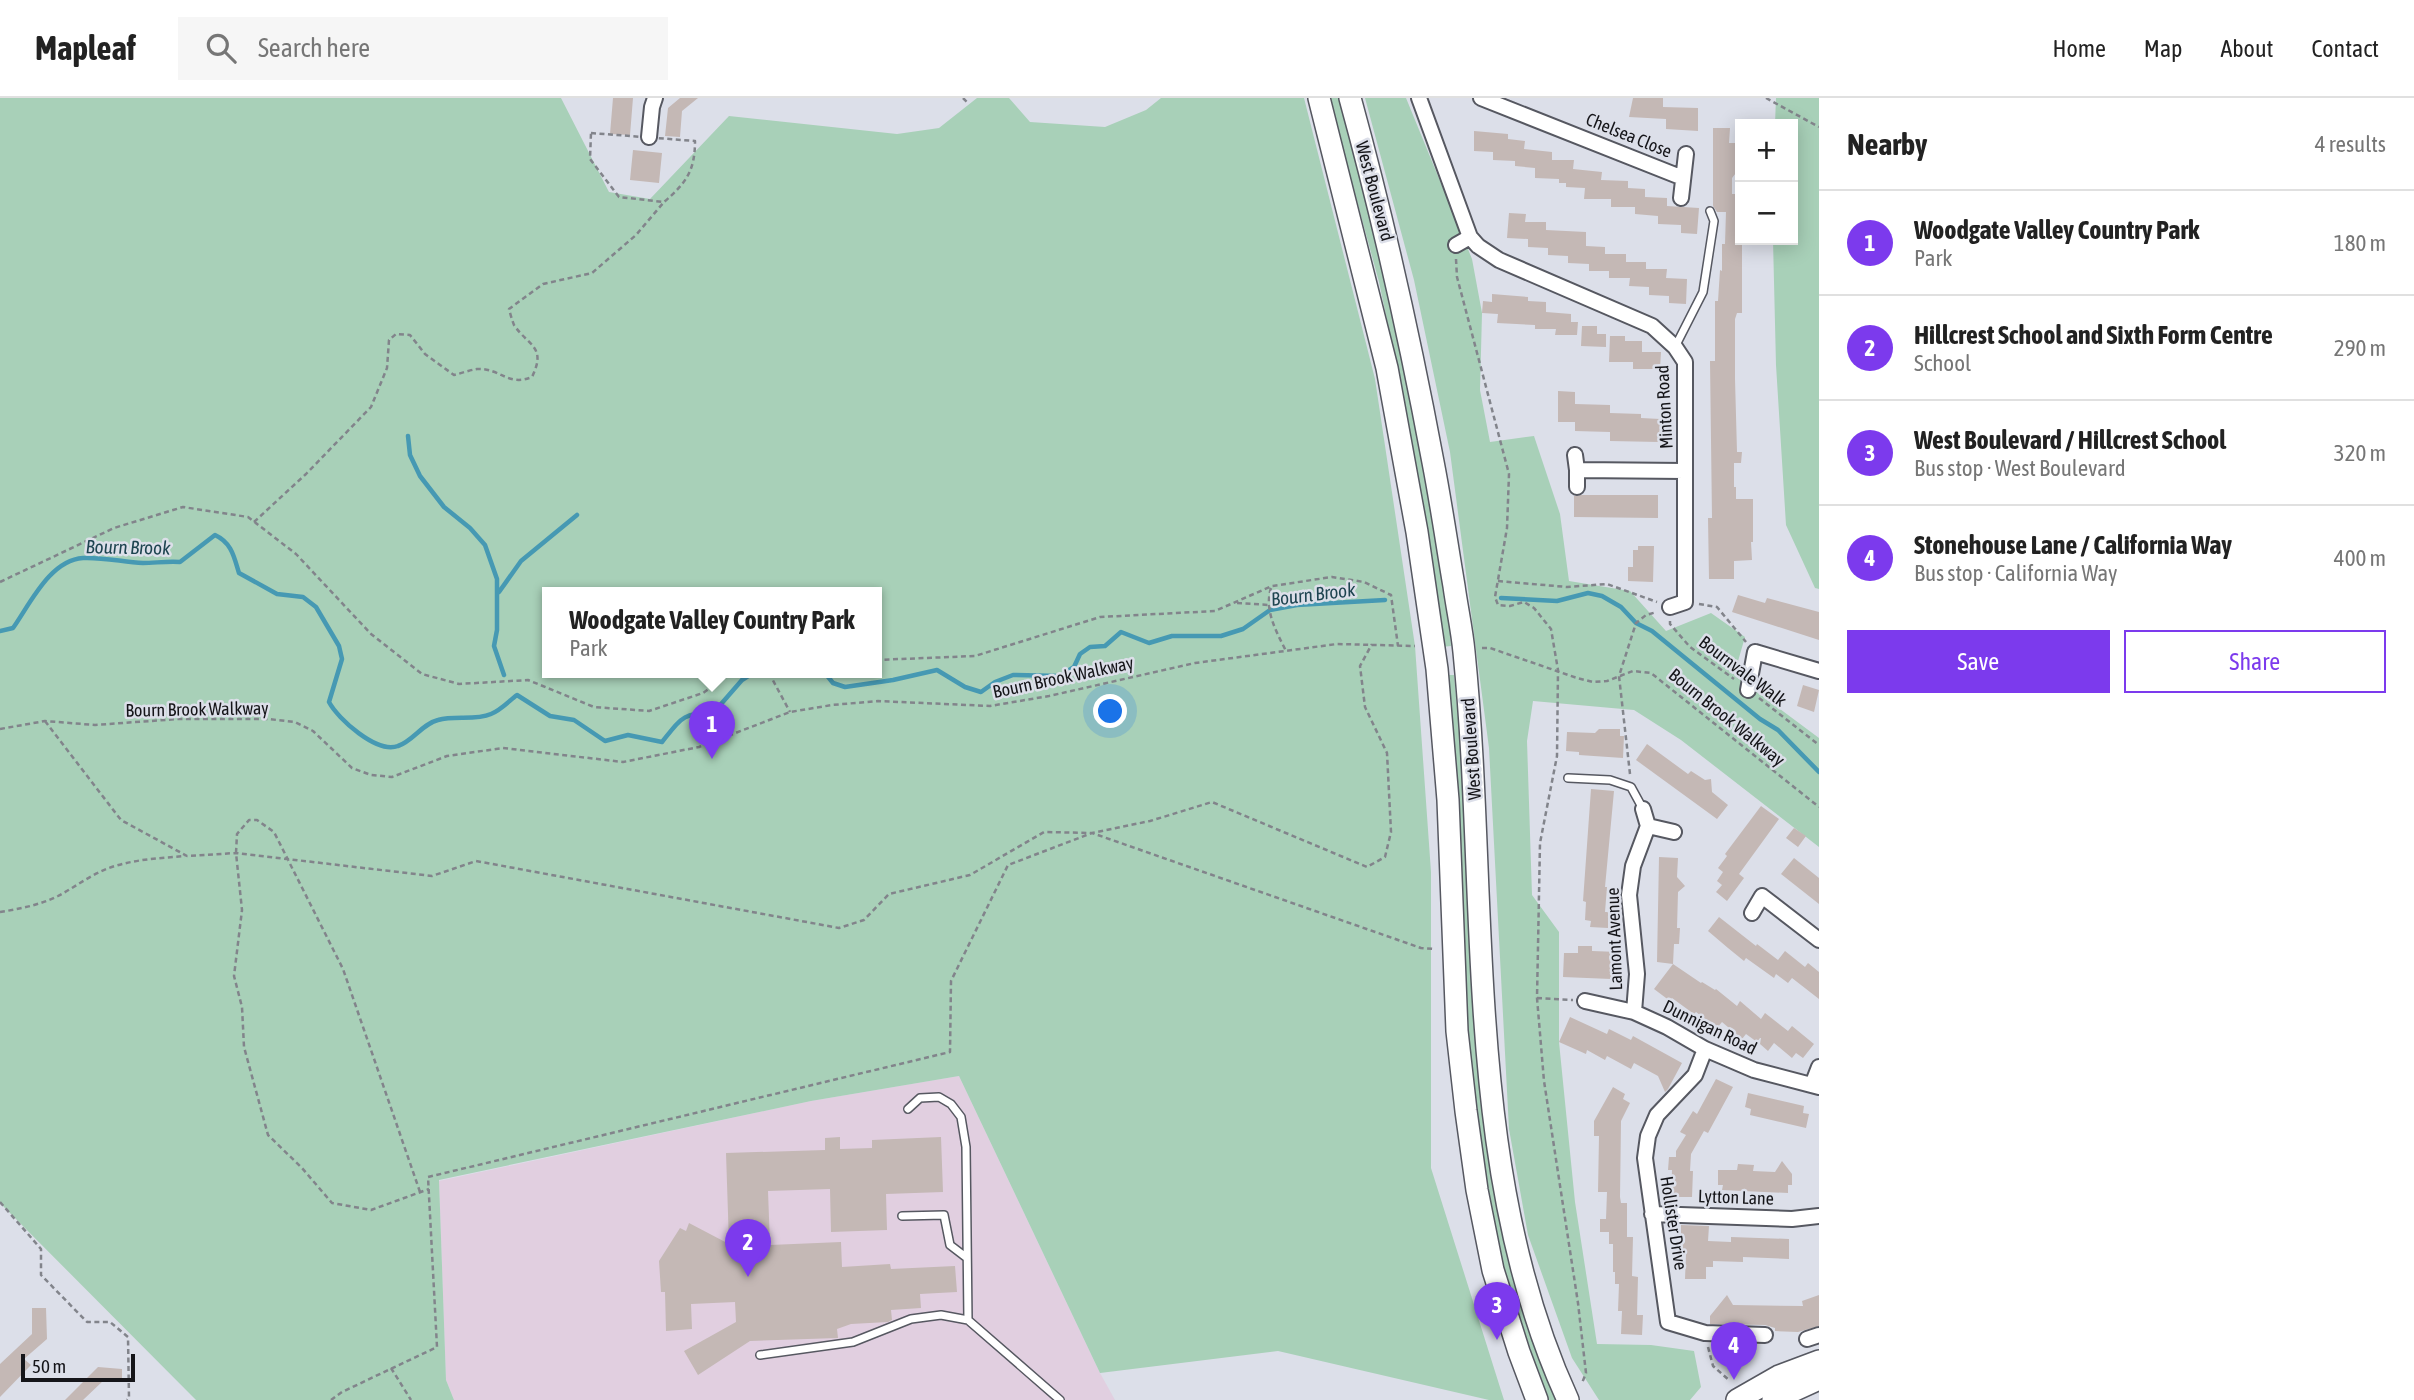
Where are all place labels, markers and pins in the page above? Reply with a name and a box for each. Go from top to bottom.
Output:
pin: 1 [689,701,735,759]
pin: 2 [725,1219,771,1277]
pin: 3 [1474,1282,1520,1340]
pin: 4 [1711,1322,1757,1380]

